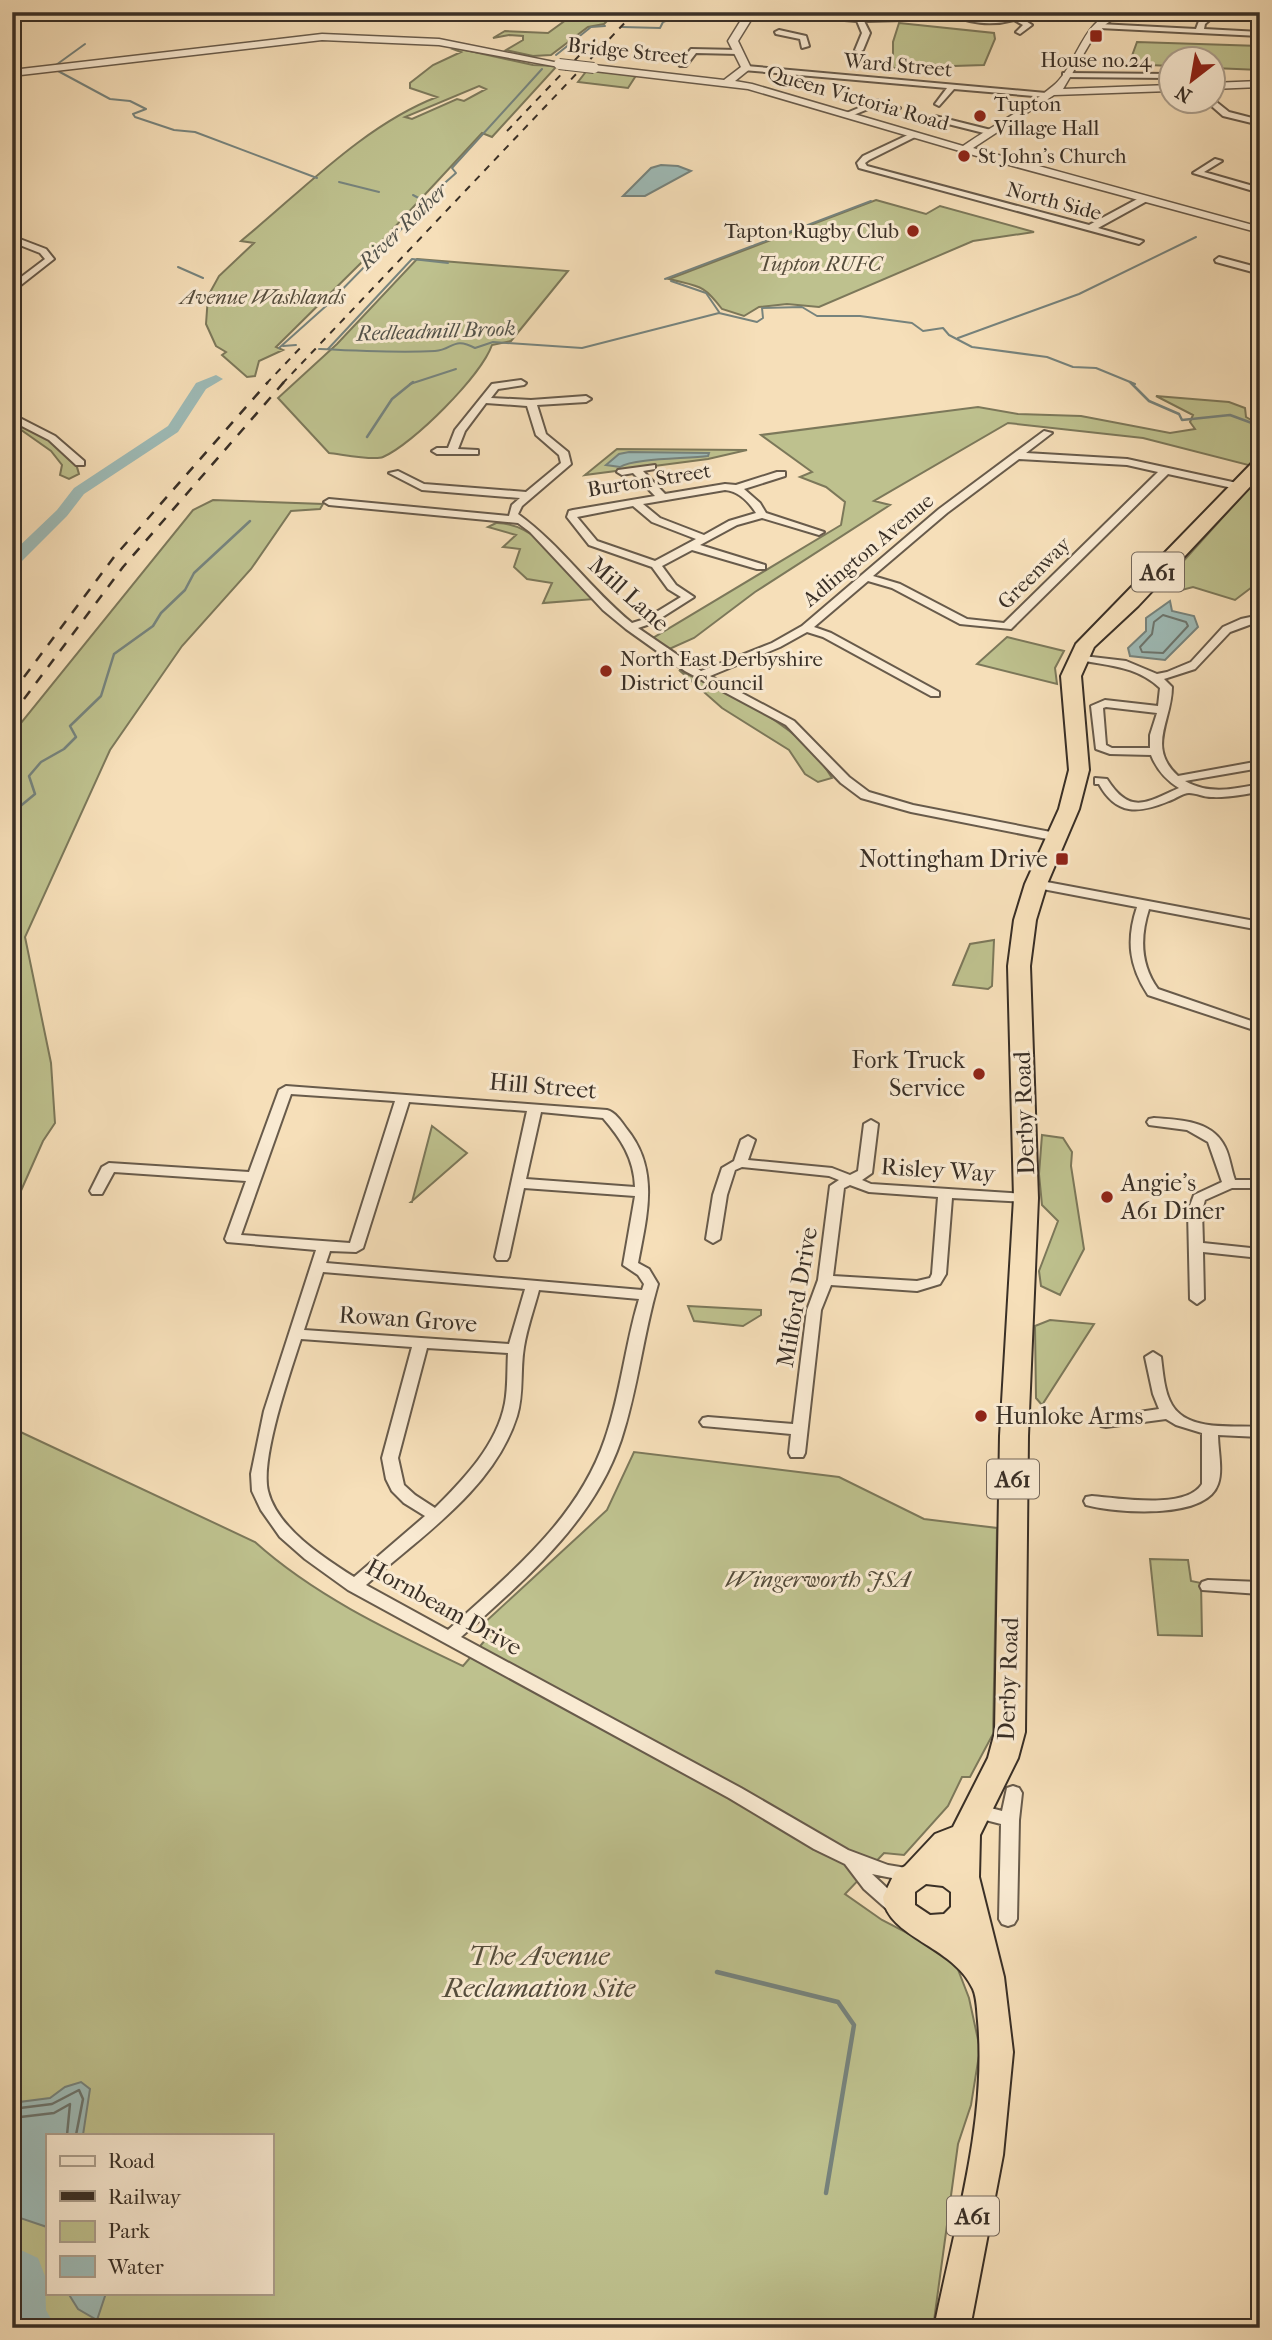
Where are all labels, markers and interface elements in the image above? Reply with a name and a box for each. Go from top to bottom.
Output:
marker: House no.24 [1088,28,1104,44]
street label: Bridge Street [566,33,690,69]
north arrow [1156,46,1226,116]
street label: Ward Street [842,48,954,82]
place label: House no.24 [1040,48,1152,72]
street label: Queen Victoria Road [764,60,952,136]
text: N [1171,80,1196,107]
place label: Tupton Village Hall [993,92,1099,140]
marker: Tupton Village Hall [972,108,988,124]
place label: St John's Church [978,144,1127,168]
marker: St John's Church [956,148,972,164]
water label: River Rother [352,177,453,276]
street label: North Side [1004,177,1104,225]
place label: Tapton Rugby Club [724,219,899,243]
marker: Tapton Rugby Club [905,223,921,239]
park label: Tupton RUFC [758,252,885,276]
park label: Avenue Washlands [178,285,346,309]
water label: Redleadmill Brook [354,316,516,346]
street label: Burton Street [586,458,713,502]
street label: Adlington Avenue [797,488,938,612]
street label: Greenway [993,531,1076,614]
street label: Mill Lane [583,551,675,638]
road number: A61 [1132,552,1184,592]
place label: North East Derbyshire District Council [620,647,823,695]
marker: North East Derbyshire District Council [598,663,614,679]
place label: Nottingham Drive [859,845,1048,873]
marker: Nottingham Drive [1054,851,1070,867]
place label: Fork Truck Service [852,1046,966,1102]
street label: Derby Road [1008,1050,1040,1175]
marker: Fork Truck Service [971,1066,987,1082]
street label: Hill Street [488,1067,598,1105]
street label: Risley Way [880,1152,997,1188]
place label: Angie's A61 Diner [1120,1169,1225,1225]
marker: Angie's A61 Diner [1099,1189,1115,1205]
street label: Milford Drive [771,1225,823,1369]
street label: Rowan Grove [338,1300,478,1338]
place label: Hunloke Arms [995,1402,1143,1430]
marker: Hunloke Arms [973,1408,989,1424]
road number: A61 [987,1460,1039,1498]
street label: Hornbeam Drive [361,1553,527,1661]
park label: Wingerworth JSA [725,1565,912,1593]
street label: Derby Road [992,1616,1024,1741]
park label: The Avenue Reclamation Site [441,1939,636,2004]
legend [46,2134,273,2294]
text: Road [108,2149,155,2173]
text: Railway [108,2185,182,2209]
road number: A61 [947,2196,999,2236]
text: Park [108,2219,150,2243]
text: Water [107,2255,164,2279]

